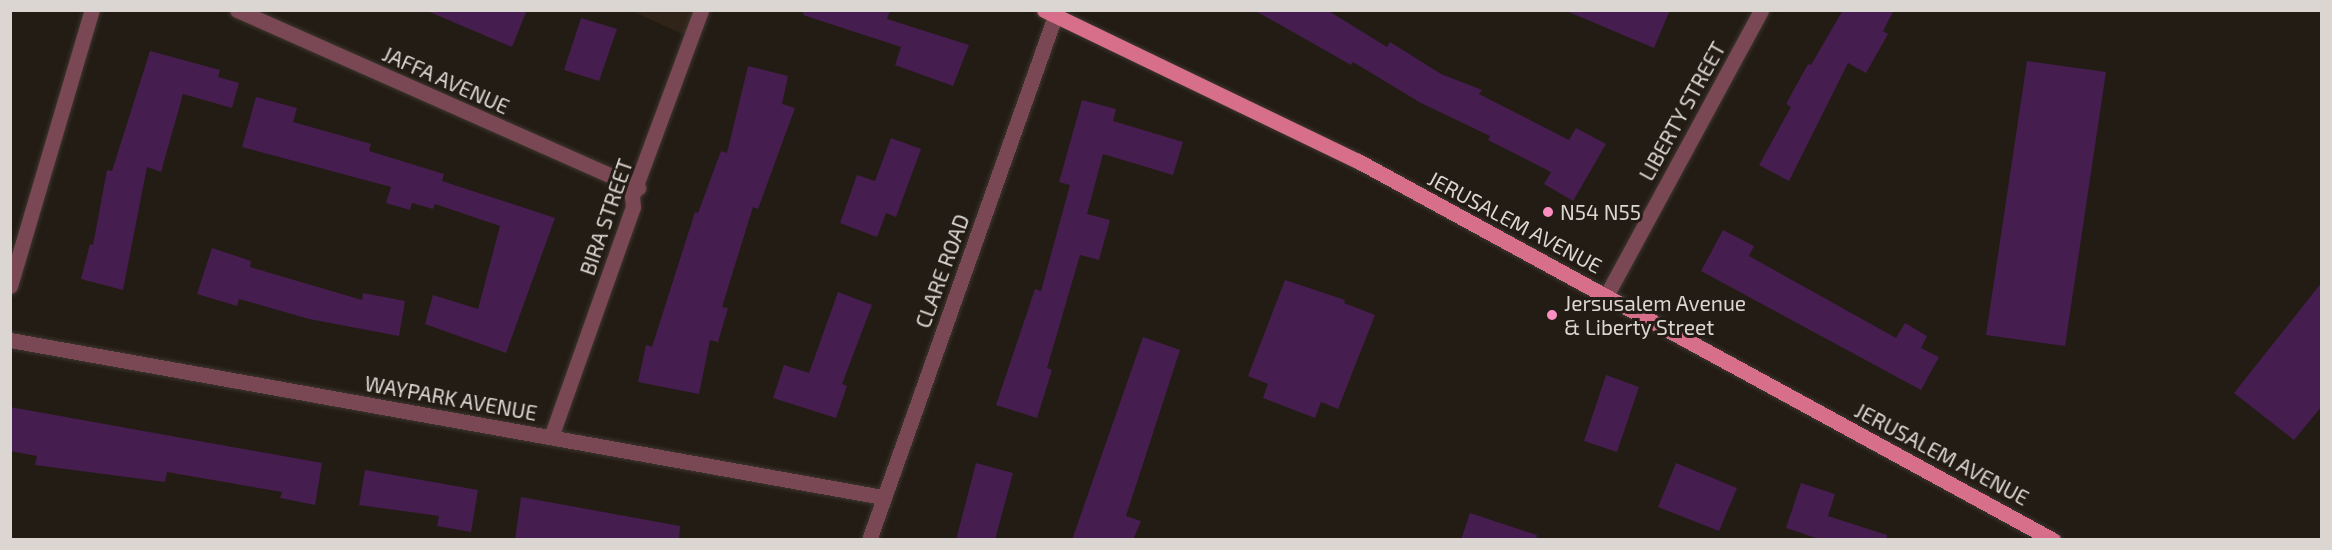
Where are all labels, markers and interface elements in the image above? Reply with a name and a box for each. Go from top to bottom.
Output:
street label: LIBERTY STREET [1633,37,1731,185]
street label: JAFFA AVENUE [378,41,514,119]
street label: BIRA STREET [574,155,638,279]
street label: JERUSALEM AVENUE [1424,165,1606,279]
place label: N54 N55 [1560,199,1641,225]
marker: N54 N55 [1541,205,1555,219]
street label: CLARE ROAD [910,211,974,331]
place label: Jersusalem Avenue & Liberty Street [1564,290,1747,340]
marker: Jersusalem Avenue & Liberty Street [1545,308,1559,322]
street label: WAYPARK AVENUE [362,370,540,426]
street label: JERUSALEM AVENUE [1851,397,2033,511]

